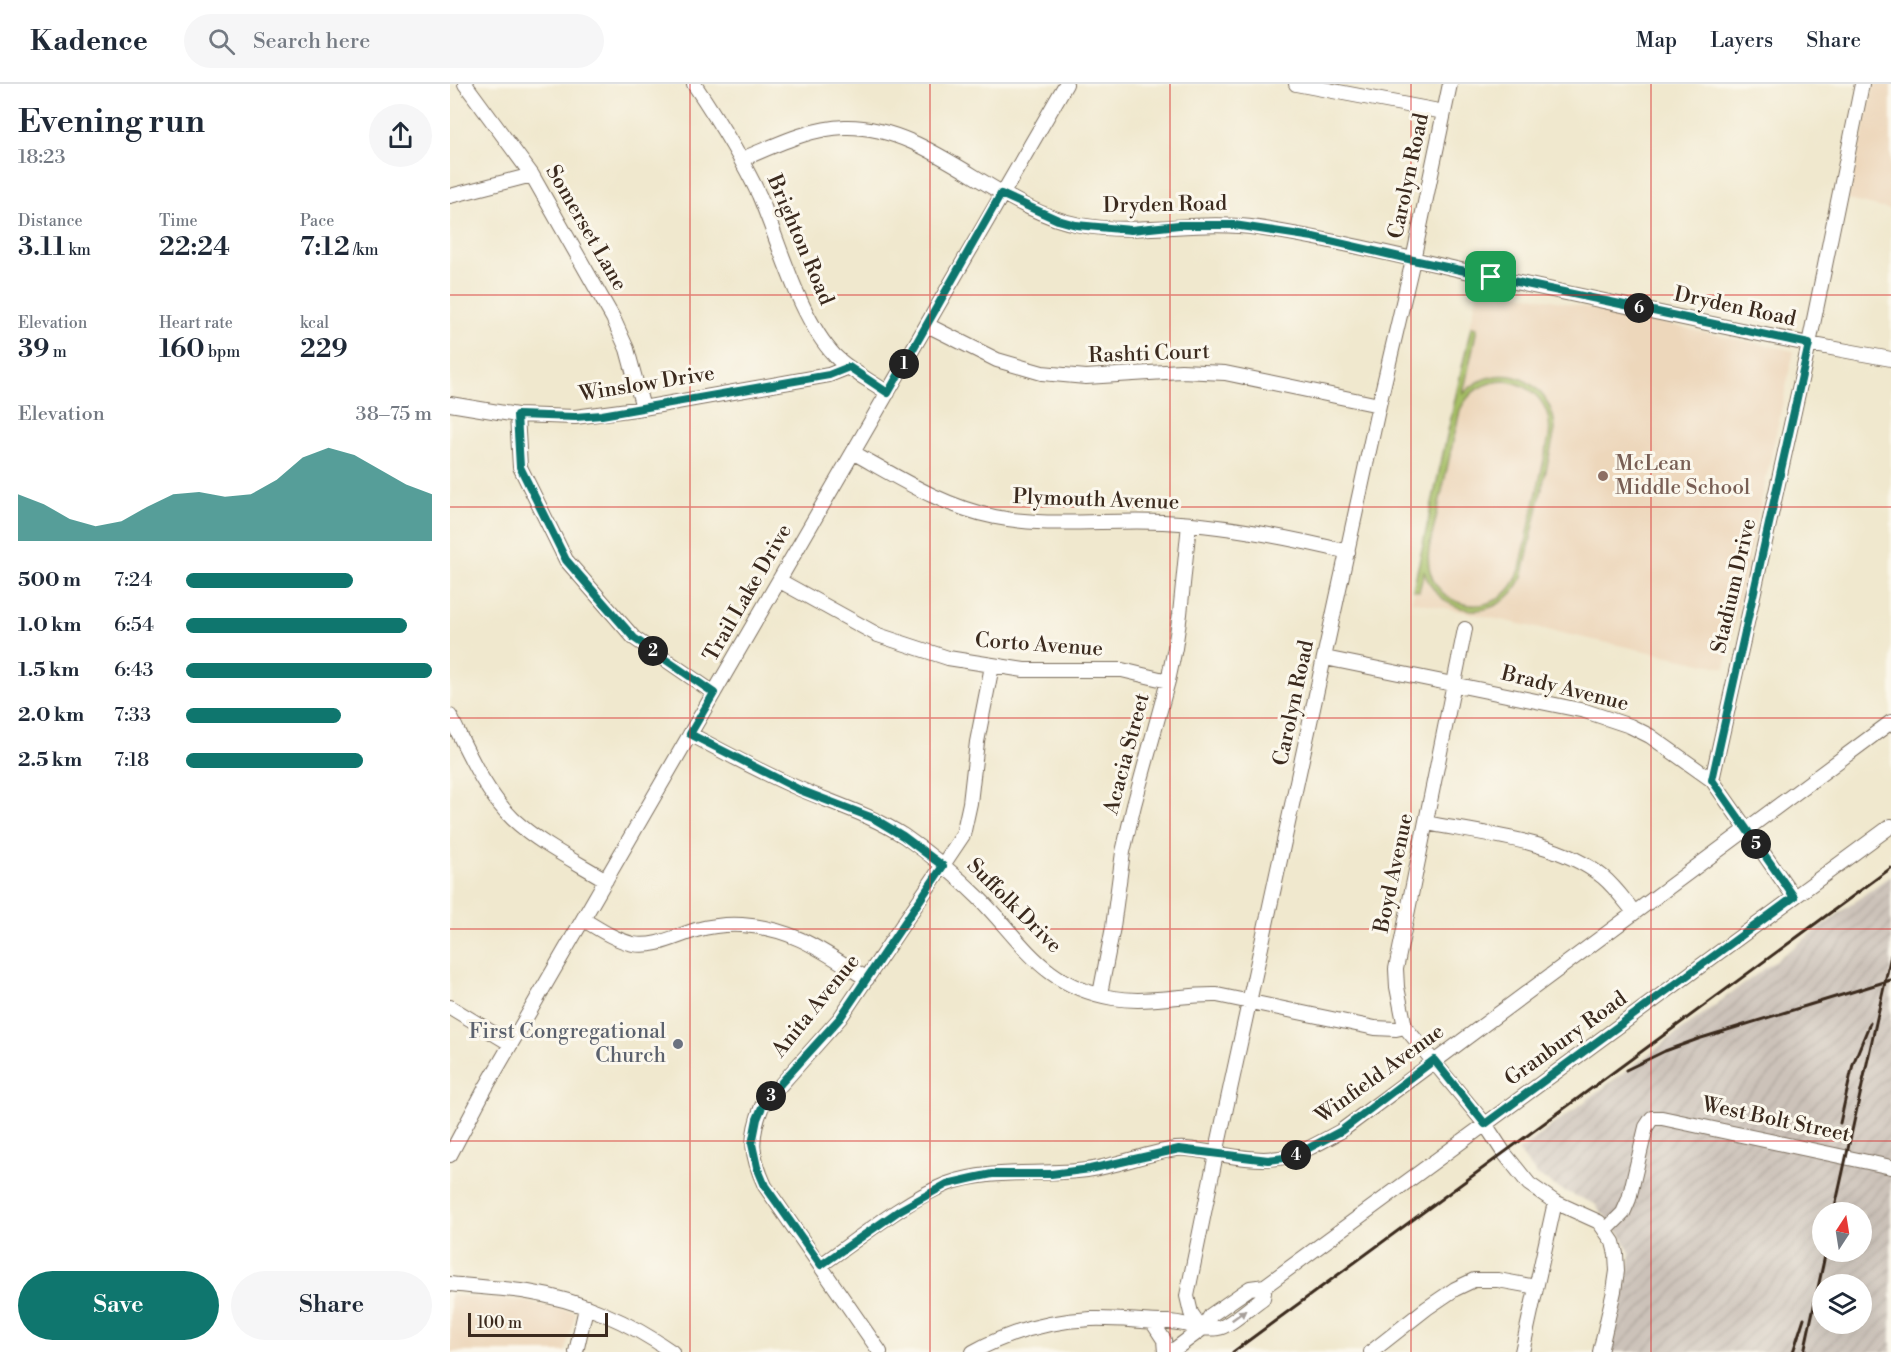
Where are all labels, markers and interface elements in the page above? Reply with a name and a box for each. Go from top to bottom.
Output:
search box [184,14,604,68]
text: Kadence [30,24,148,59]
icon: search [205,25,238,58]
text: Search here [253,28,370,55]
text: Map [1636,28,1677,54]
text: Layers [1710,28,1773,54]
text: Share [1806,28,1861,54]
text: Evening run [18,102,205,143]
button: share [369,104,432,167]
street label: Carolyn Road [1383,111,1435,241]
text: 18:23 [18,145,65,170]
street label: Somerset Lane [539,160,633,296]
street label: Brighton Road [760,170,839,309]
street label: Dryden Road [1103,191,1227,219]
text: Distance [18,211,83,231]
text: Time [159,211,198,231]
text: Pace [300,211,334,231]
text: 3.11 [18,231,65,263]
text: 22:24 [159,231,230,263]
text: 7:12 [300,231,350,263]
text: km [65,240,91,260]
text: /km [350,240,378,260]
pin [1465,251,1516,302]
icon: arrive [1474,260,1507,293]
street label: Dryden Road [1672,281,1798,333]
pin: 6 [1624,293,1654,323]
text: 6 [1634,298,1644,318]
text: Elevation [18,313,87,333]
text: Heart rate [159,313,233,333]
text: kcal [300,313,329,333]
text: 39 [18,333,49,365]
text: 160 [159,333,205,365]
text: 229 [300,333,348,365]
street label: Rashti Court [1088,339,1211,369]
text: m [49,342,67,362]
text: bpm [205,342,240,362]
pin: 1 [889,349,919,379]
text: 1 [900,354,908,374]
street label: Winslow Drive [576,360,717,408]
text: Elevation [18,402,105,427]
text: 38–75 m [356,402,432,427]
place label: McLean Middle School [1615,451,1750,501]
marker: McLean Middle School [1596,469,1610,483]
street label: Plymouth Avenue [1012,484,1180,516]
street label: Stadium Drive [1706,516,1762,656]
street label: Trail Lake Drive [698,520,798,666]
text: 500 m [18,568,81,593]
text: 7:24 [114,568,152,593]
text: 1.0 km [18,613,82,638]
text: 6:54 [114,613,154,638]
street label: Corto Avenue [974,628,1104,662]
pin: 2 [638,636,668,666]
street label: Carolyn Road [1268,638,1320,768]
text: 2 [648,641,658,661]
text: 1.5 km [18,658,79,683]
text: 6:43 [114,658,154,683]
street label: Brady Avenue [1498,660,1631,717]
street label: Acacia Street [1098,690,1156,818]
text: 2.0 km [18,703,84,728]
text: 7:33 [114,703,151,728]
text: 2.5 km [18,748,82,773]
text: 7:18 [114,748,149,773]
street label: Boyd Avenue [1368,811,1419,936]
pin: 5 [1741,829,1771,859]
text: 5 [1751,834,1761,854]
street label: Suffolk Drive [961,853,1067,959]
street label: Anita Avenue [766,949,866,1064]
street label: Granbury Road [1500,986,1632,1092]
place label: First Congregational Church [469,1019,666,1069]
street label: Winfield Avenue [1310,1019,1449,1130]
marker: First Congregational Church [671,1037,685,1051]
pin: 3 [756,1081,786,1111]
text: 3 [766,1086,776,1106]
street label: West Bolt Street [1698,1091,1853,1149]
pin: 4 [1281,1140,1311,1170]
text: 4 [1291,1145,1301,1165]
north arrow [1812,1202,1872,1262]
map controls [1812,1202,1872,1334]
button: Save [18,1271,219,1340]
button: Share [231,1271,432,1340]
button: layers [1812,1274,1872,1334]
one-way arrow [1231,1309,1247,1321]
scale bar [468,1310,608,1338]
text: 100 m [477,1313,522,1333]

